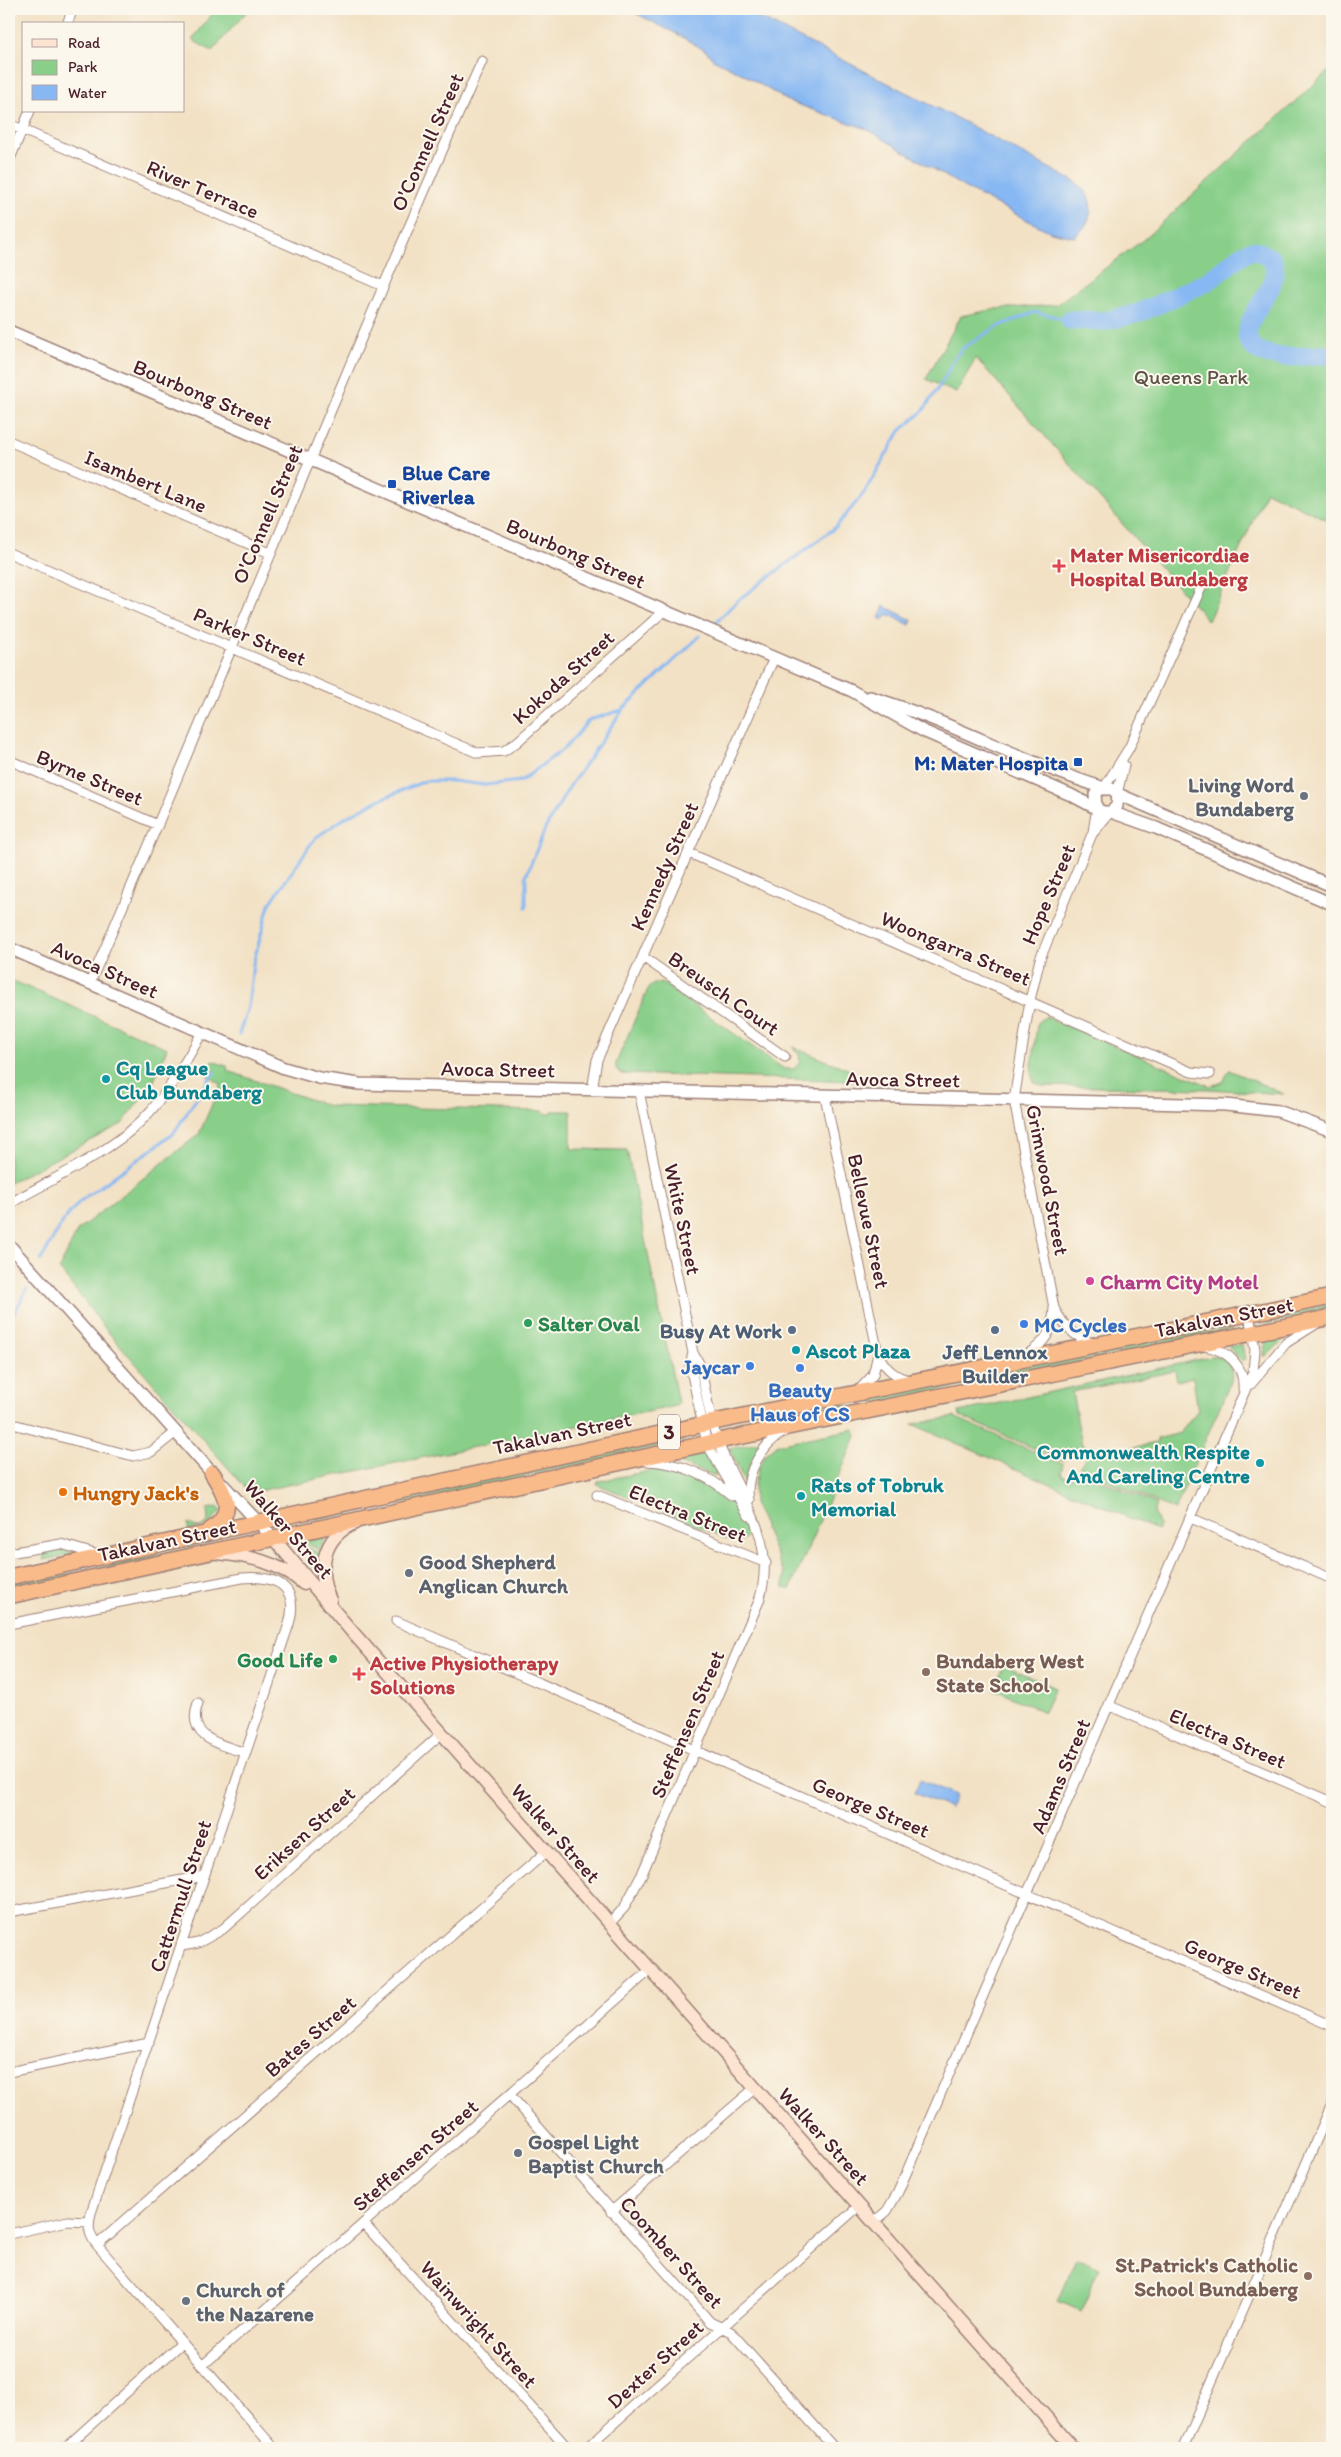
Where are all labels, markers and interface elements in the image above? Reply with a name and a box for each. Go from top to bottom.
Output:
legend [22,22,185,112]
text: Road [68,34,101,52]
text: Park [68,58,98,76]
street label: O'Connell Street [385,69,469,215]
text: Water [68,84,107,102]
street label: River Terrace [143,154,263,224]
street label: Bourbong Street [130,353,277,435]
park label: Queens Park [1134,364,1248,389]
street label: O'Connell Street [226,440,308,587]
street label: Isambert Lane [81,444,211,518]
place label: Blue Care Riverlea [402,460,490,509]
marker: Blue Care Riverlea [386,478,398,490]
street label: Bourbong Street [503,512,650,594]
place label: Mater Misericordiae Hospital Bundaberg [1070,542,1249,592]
marker: Mater Misericordiae Hospital Bundaberg [1052,559,1066,573]
street label: Parker Street [190,601,310,671]
street label: Kokoda Street [507,625,619,729]
street label: Byrne Street [33,743,147,811]
place label: M: Mater Hospita [914,750,1069,776]
marker: M: Mater Hospita [1072,756,1084,768]
place label: Living Word Bundaberg [1188,772,1295,822]
marker: Living Word Bundaberg [1298,790,1310,802]
street label: Kennedy Street [624,798,704,934]
street label: Hope Street [1016,840,1080,948]
street label: Woongarra Street [877,905,1035,991]
street label: Avoca Street [48,934,162,1004]
street label: Breusch Court [664,945,785,1041]
place label: Cq League Club Bundaberg [116,1055,263,1105]
street label: Avoca Street [441,1056,555,1082]
street label: Avoca Street [846,1066,960,1092]
marker: Cq League Club Bundaberg [100,1073,112,1085]
street label: Grimwood Street [1021,1103,1075,1258]
street label: Bellevue Street [843,1151,896,1291]
street label: White Street [659,1161,707,1277]
place label: Charm City Motel [1100,1269,1259,1295]
marker: Charm City Motel [1084,1275,1096,1287]
street label: Takalvan Street [1152,1291,1296,1343]
place label: Salter Oval [538,1311,640,1336]
place label: MC Cycles [1034,1312,1127,1338]
marker: Salter Oval [522,1317,534,1329]
place label: Busy At Work [660,1318,782,1344]
marker: MC Cycles [1018,1318,1030,1330]
marker: Busy At Work [786,1324,798,1336]
marker: Jeff Lennox Builder [989,1324,1001,1336]
place label: Ascot Plaza [805,1338,912,1363]
place label: Jeff Lennox Builder [941,1339,1048,1388]
marker: Ascot Plaza [790,1344,802,1356]
place label: Jaycar [680,1354,741,1380]
marker: Jaycar [744,1360,756,1372]
marker: Beauty Haus of CS [794,1362,806,1374]
place label: Beauty Haus of CS [750,1377,850,1426]
street label: Takalvan Street [491,1406,634,1460]
road number: 3 [658,1414,680,1450]
place label: Commonwealth Respite And Careling Centre [1037,1439,1250,1489]
marker: Commonwealth Respite And Careling Centre [1254,1457,1266,1469]
place label: Rats of Tobruk Memorial [811,1472,945,1521]
street label: Walker Street [239,1474,339,1584]
street label: Electra Street [626,1478,750,1548]
place label: Hungry Jack's [73,1480,199,1506]
marker: Hungry Jack's [57,1486,69,1498]
marker: Rats of Tobruk Memorial [795,1490,807,1502]
street label: Takalvan Street [96,1513,239,1567]
place label: Good Shepherd Anglican Church [418,1549,569,1599]
marker: Good Shepherd Anglican Church [403,1567,415,1579]
street label: Steffensen Street [645,1646,729,1802]
place label: Good Life [237,1647,323,1672]
place label: Bundaberg West State School [936,1648,1084,1697]
place label: Active Physiotherapy Solutions [369,1650,558,1699]
marker: Good Life [327,1653,339,1665]
marker: Bundaberg West State School [920,1666,932,1678]
marker: Active Physiotherapy Solutions [352,1667,366,1681]
street label: Electra Street [1166,1702,1290,1774]
street label: Adams Street [1025,1715,1095,1837]
street label: George Street [809,1771,934,1843]
street label: Walker Street [506,1778,606,1888]
street label: Eriksen Street [248,1781,360,1885]
street label: Cattermull Street [144,1817,216,1975]
street label: George Street [1181,1932,1306,2004]
street label: Bates Street [259,1990,361,2082]
street label: Walker Street [773,2082,875,2190]
street label: Steffensen Street [347,2094,483,2216]
place label: Gospel Light Baptist Church [528,2129,664,2179]
marker: Gospel Light Baptist Church [512,2147,524,2159]
street label: Coomber Street [615,2191,729,2313]
place label: St.Patrick's Catholic School Bundaberg [1115,2252,1298,2302]
street label: Wainwright Street [415,2255,543,2393]
marker: St.Patrick's Catholic School Bundaberg [1302,2270,1314,2282]
place label: Church of the Nazarene [196,2277,314,2326]
marker: Church of the Nazarene [180,2295,192,2307]
street label: Dexter Street [602,2314,708,2414]

